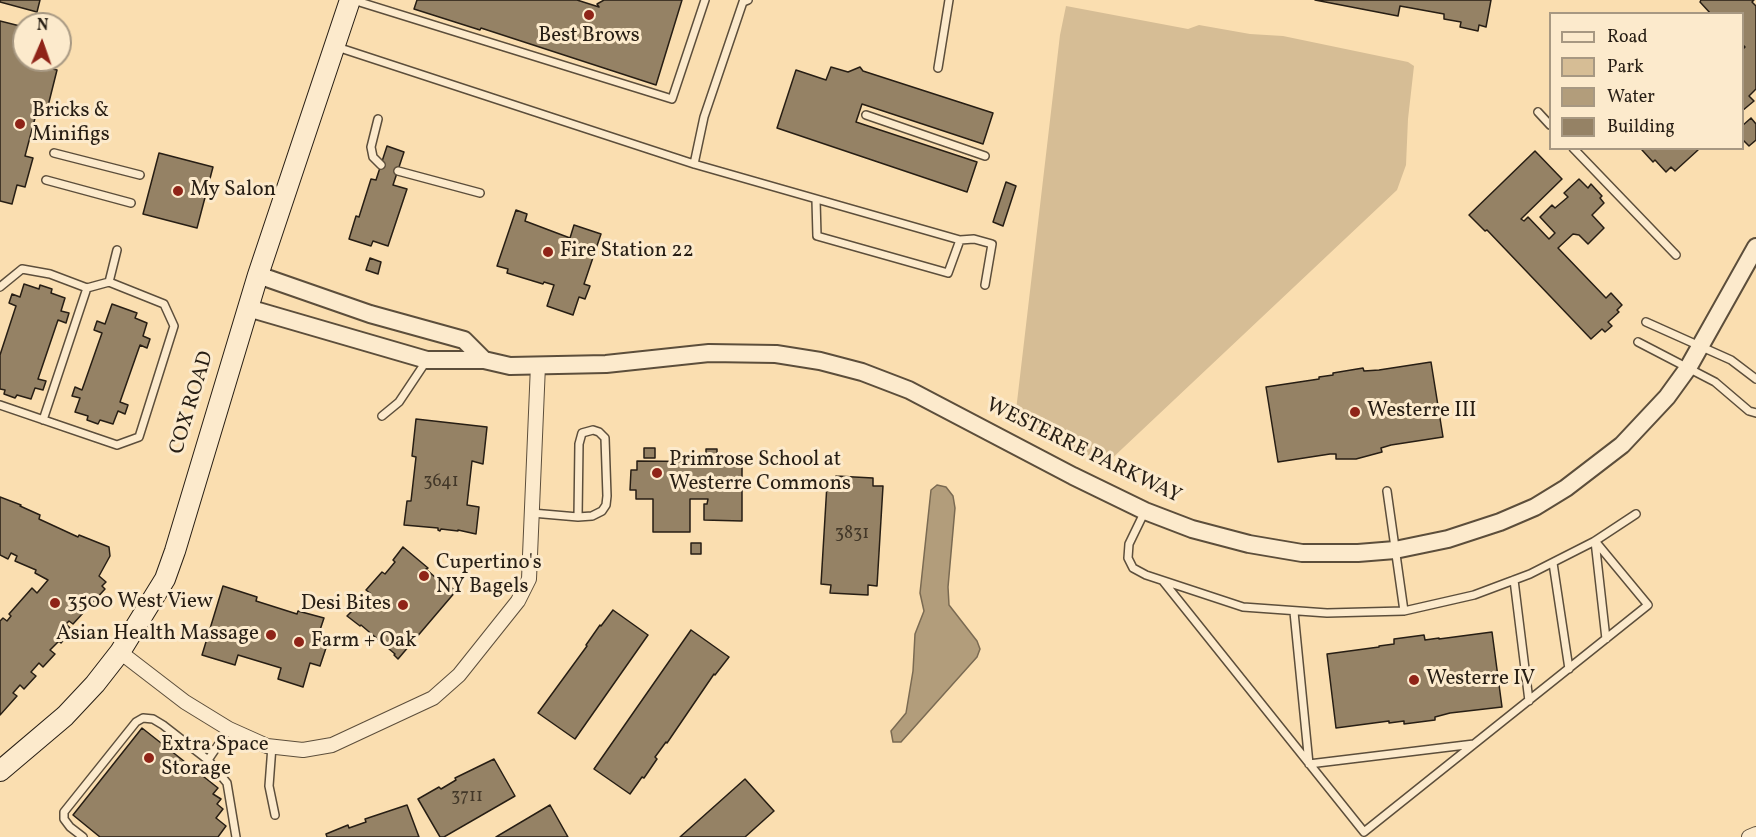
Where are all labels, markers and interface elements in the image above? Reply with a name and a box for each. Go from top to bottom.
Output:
marker: Best Brows [582,8,596,22]
north arrow [12,12,72,72]
legend [1549,12,1744,150]
text: N [36,15,49,37]
place label: Best Brows [538,24,640,50]
text: Road [1607,25,1648,50]
text: Park [1607,55,1644,80]
text: Water [1607,85,1655,110]
place label: Bricks & Minifigs [32,99,110,149]
text: Building [1607,115,1675,140]
marker: Bricks & Minifigs [13,117,27,131]
place label: My Salon [190,178,276,204]
marker: My Salon [171,184,185,198]
place label: Fire Station 22 [560,239,694,265]
marker: Fire Station 22 [541,245,555,259]
street label: COX ROAD [165,349,221,457]
street label: WESTERRE PARKWAY [981,394,1185,510]
place label: Westerre III [1367,399,1476,425]
marker: Westerre III [1348,405,1362,419]
place label: Primrose School at Westerre Commons [669,448,851,498]
marker: Primrose School at Westerre Commons [650,466,664,480]
house number: 3641 [423,472,459,494]
house number: 3831 [835,524,869,546]
place label: Cupertino's NY Bagels [436,551,542,601]
marker: Cupertino's NY Bagels [417,569,431,583]
place label: 3500 West View [67,590,213,616]
place label: Desi Bites [301,592,391,618]
marker: 3500 West View [48,596,62,610]
marker: Desi Bites [396,598,410,612]
place label: Asian Health Massage [56,622,259,648]
marker: Asian Health Massage [264,628,278,642]
place label: Farm + Oak [311,629,417,655]
marker: Farm + Oak [292,635,306,649]
place label: Westerre IV [1426,667,1535,693]
marker: Westerre IV [1407,673,1421,687]
place label: Extra Space Storage [161,733,269,783]
marker: Extra Space Storage [142,751,156,765]
house number: 3711 [451,787,483,809]

